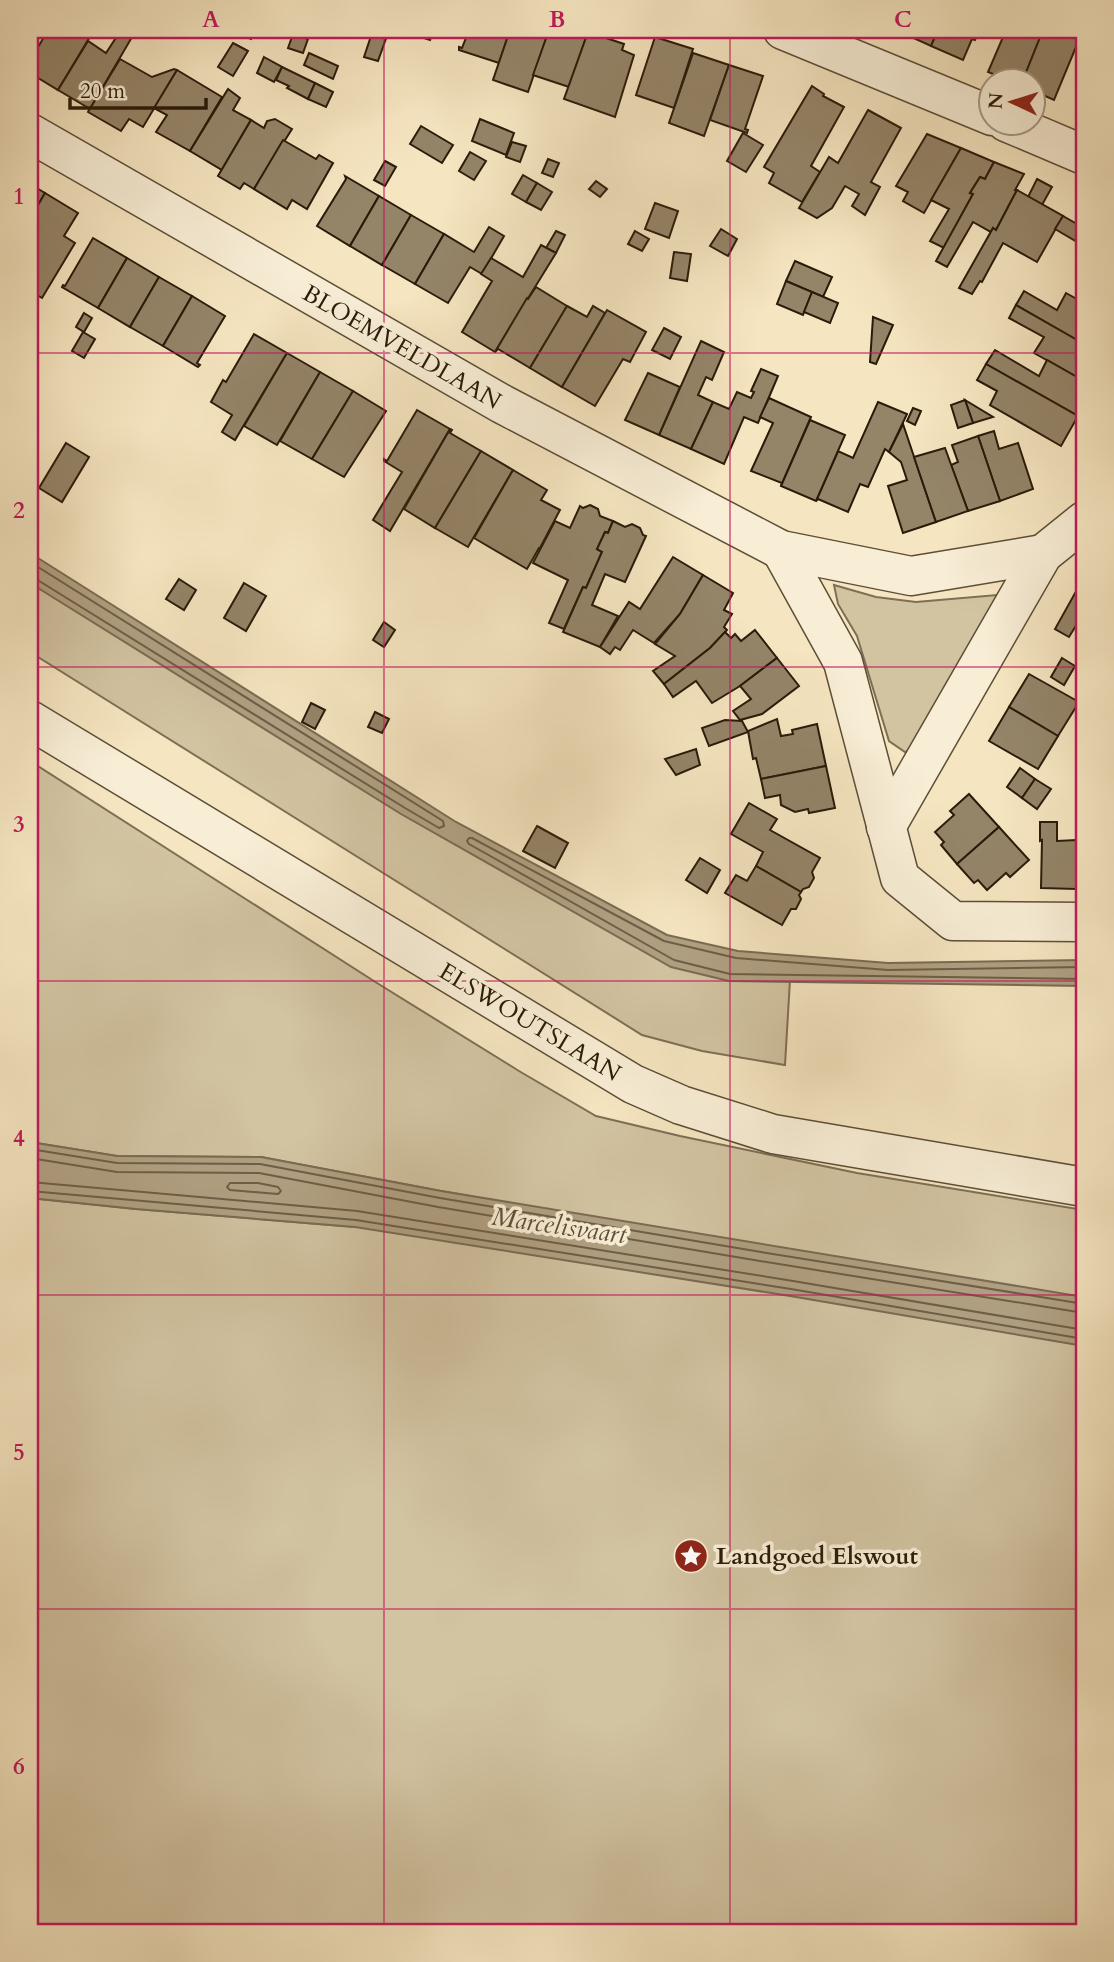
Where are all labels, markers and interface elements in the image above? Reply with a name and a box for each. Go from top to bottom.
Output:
text: A [202,4,220,35]
text: B [549,4,565,35]
text: C [894,4,912,35]
scale bar [70,66,206,110]
north arrow [978,66,1048,136]
text: 20 m [80,77,125,106]
text: N [982,91,1010,110]
text: 1 [13,181,25,212]
street label: BLOEMVELDLAAN [296,277,508,418]
text: 2 [13,495,25,526]
text: 3 [13,809,25,840]
street label: ELSWOUTSLAAN [433,955,627,1090]
text: 4 [13,1123,25,1154]
water label: Marcelisvaart [489,1199,629,1252]
text: 5 [13,1437,25,1468]
place icon: Landgoed Elswout [672,1537,710,1575]
place label: Landgoed Elswout [716,1540,918,1573]
text: 6 [13,1751,25,1782]

